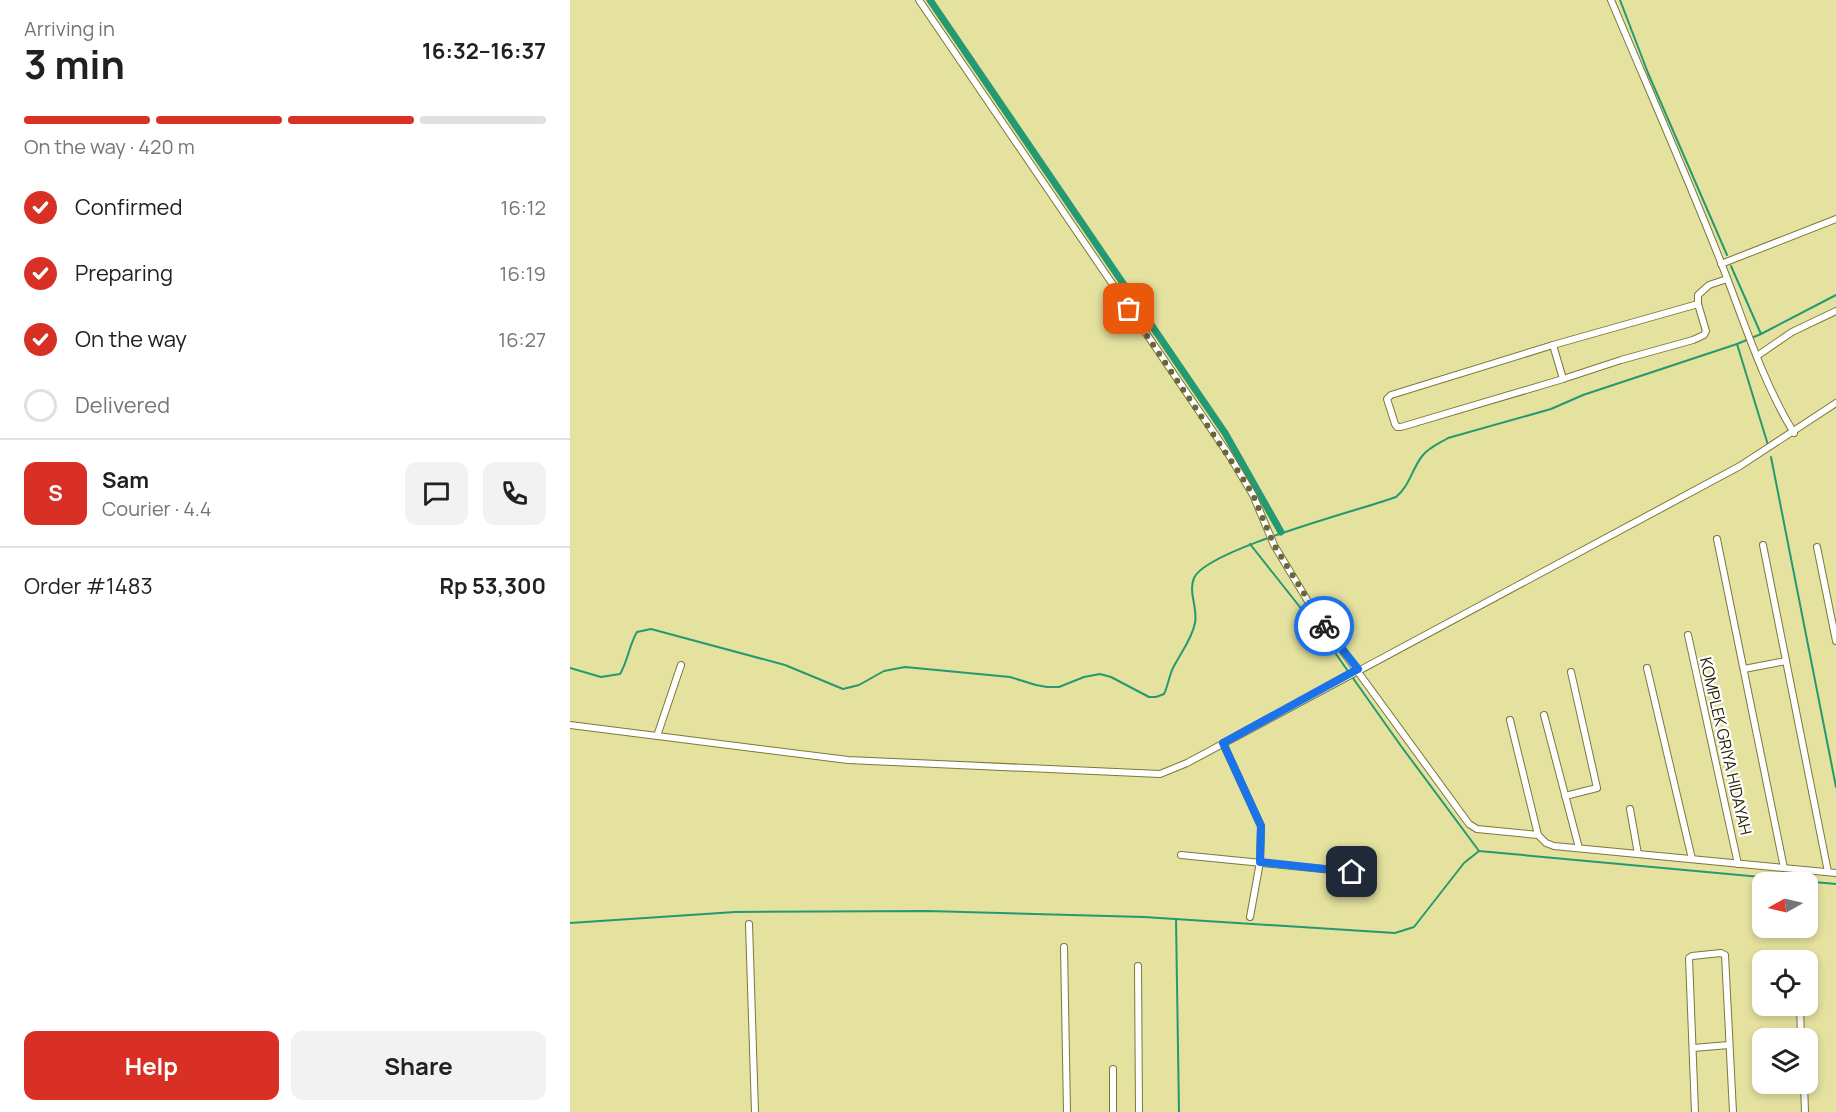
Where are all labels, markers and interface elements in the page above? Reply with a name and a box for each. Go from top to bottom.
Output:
text: Arriving in [24,15,115,42]
text: 16:32–16:37 [422,36,546,66]
text: 3 min [24,37,125,91]
text: On the way · 420 m [24,133,195,160]
icon: check [24,191,57,224]
text: Confirmed [75,192,183,222]
text: 16:12 [501,194,546,221]
icon: check [24,257,57,290]
text: Preparing [75,258,173,288]
text: 16:19 [500,260,546,287]
pin [1103,283,1154,334]
icon: bag [1112,292,1145,325]
icon: check [24,323,57,356]
text: On the way [75,324,187,354]
text: 16:27 [498,326,546,353]
text: Delivered [75,390,170,420]
button: chat [405,462,468,525]
button: phone [483,462,546,525]
text: Sam [102,465,149,495]
text: S [48,478,63,508]
text: Courier · 4.4 [102,495,212,522]
text: Order #1483 [24,571,153,601]
text: Rp 53,300 [439,571,546,601]
courier [1294,596,1354,656]
icon: bike [1308,610,1341,643]
street label: KOMPLEK GRIYA HIDAYAH [1695,655,1757,837]
pin [1326,846,1377,897]
icon: home [1335,855,1368,888]
north arrow [1752,872,1818,938]
map controls [1752,872,1818,1094]
button: locate [1752,950,1818,1016]
button: layers [1752,1028,1818,1094]
button: Help [24,1031,279,1100]
button: Share [291,1031,546,1100]

